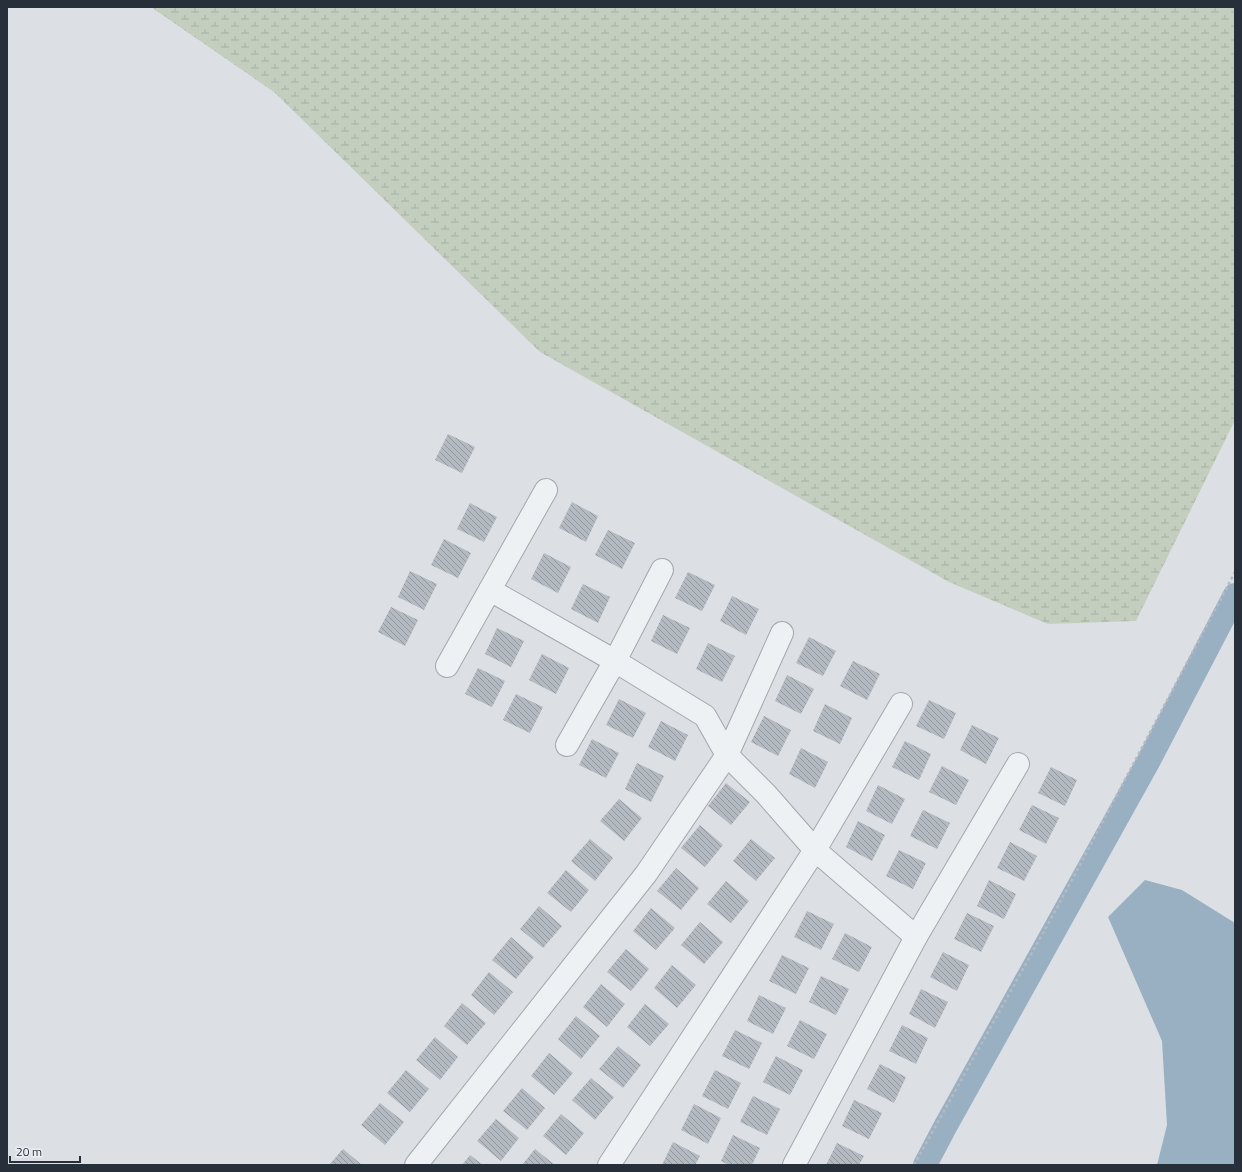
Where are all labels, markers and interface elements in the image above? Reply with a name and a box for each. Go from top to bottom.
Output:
scale bar [10,1138,80,1164]
text: 20 m [16,1142,42,1161]

